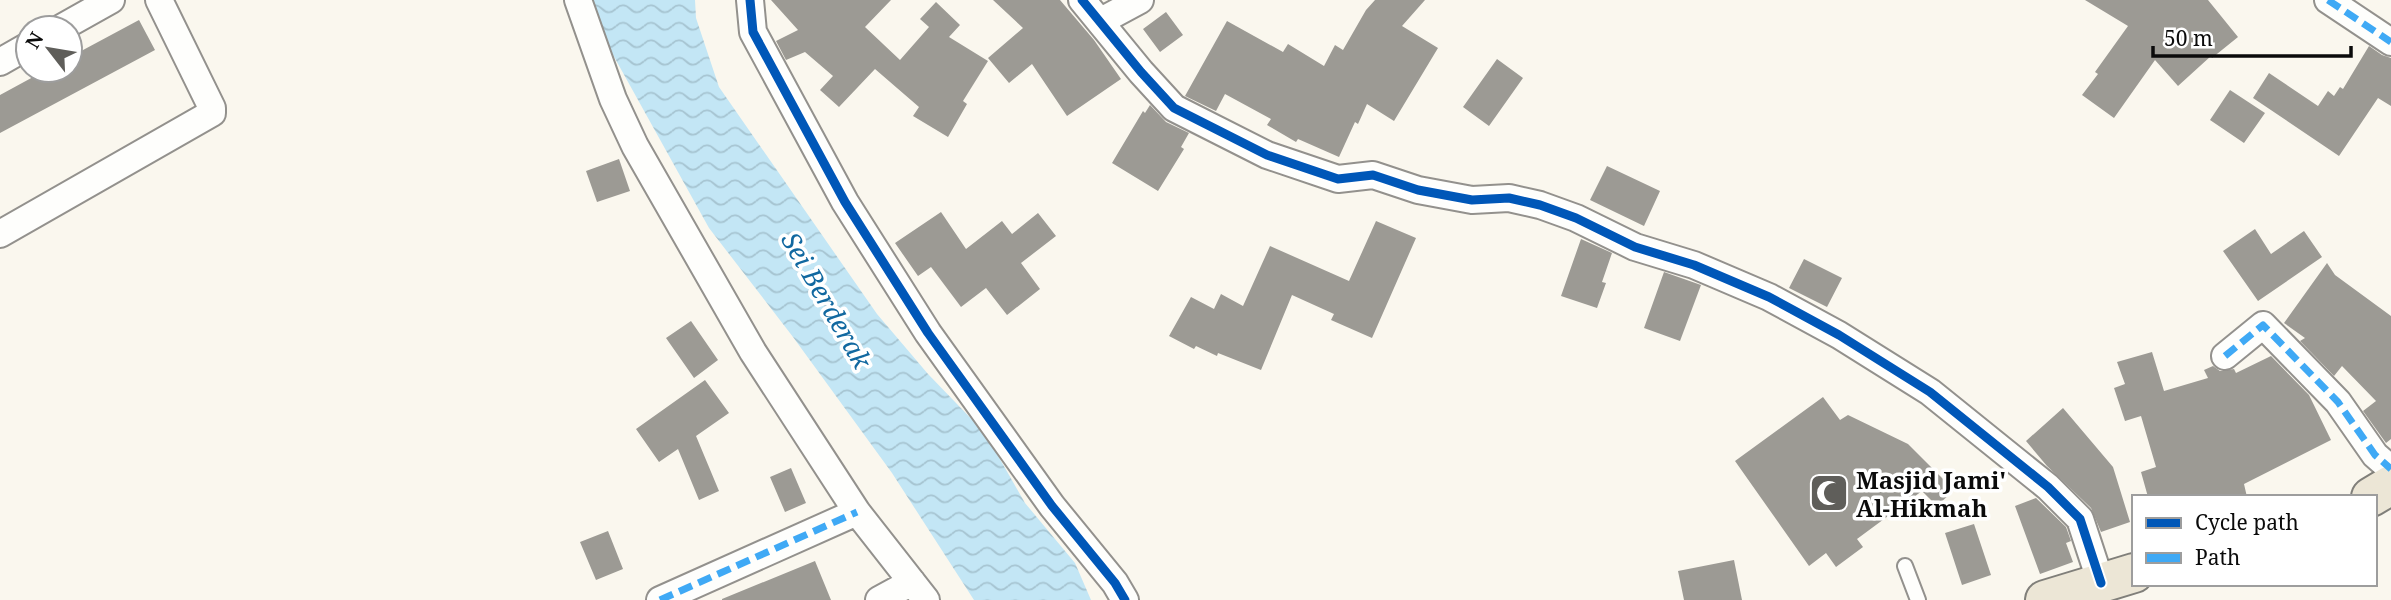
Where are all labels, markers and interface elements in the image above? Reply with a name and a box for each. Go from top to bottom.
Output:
north arrow [14,14,84,84]
scale bar [2153,14,2351,58]
text: 50 m [2164,24,2213,52]
text: N [19,27,49,53]
water label: Sei Berderak [773,225,881,376]
place label: Masjid Jami' Al-Hikmah [1856,463,2006,524]
mosque icon: Masjid Jami' Al-Hikmah [1808,472,1850,514]
legend [2132,495,2377,586]
text: Cycle path [2195,508,2299,536]
text: Path [2195,543,2240,571]

